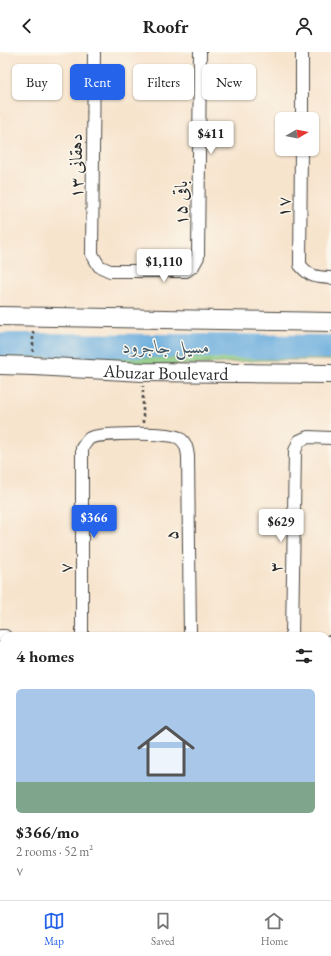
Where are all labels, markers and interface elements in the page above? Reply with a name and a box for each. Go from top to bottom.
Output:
icon: back [16,15,38,37]
text: Roofr [143,15,188,38]
icon: person [293,15,315,37]
chip: Buy [12,64,62,100]
chip: Rent [70,64,125,100]
chip: Filters [133,64,194,100]
chip: New [202,64,256,100]
north arrow [275,112,319,156]
map controls [275,112,319,156]
pin: $411 [187,121,235,155]
text: $411 [198,125,224,142]
street label: دهقانی ۱۳ [64,133,87,199]
street label: باقی ۱۵ [169,180,192,226]
street label: ۱۷ [271,196,295,218]
pin: $1,110 [131,249,197,283]
text: $1,110 [146,253,182,270]
water label: مسیل جاجرود [122,334,210,360]
street label: Abuzar Boulevard [102,358,229,384]
pin: $366 [70,505,118,539]
text: $366 [81,509,107,526]
pin: $629 [257,509,305,543]
text: $629 [268,513,294,530]
street label: ۵ [159,530,183,540]
street label: ۳ [263,562,287,572]
street label: ۷ [53,563,76,573]
text: 4 homes [16,645,74,667]
icon: filters [293,645,315,667]
icon: home [130,715,202,787]
text: $366/mo [16,821,79,843]
text: 2 rooms · 52 m² [16,843,93,860]
text: ۷ [16,862,24,879]
tab: Map [43,910,65,948]
tab: Saved [151,910,175,948]
tab: Home [261,910,288,948]

